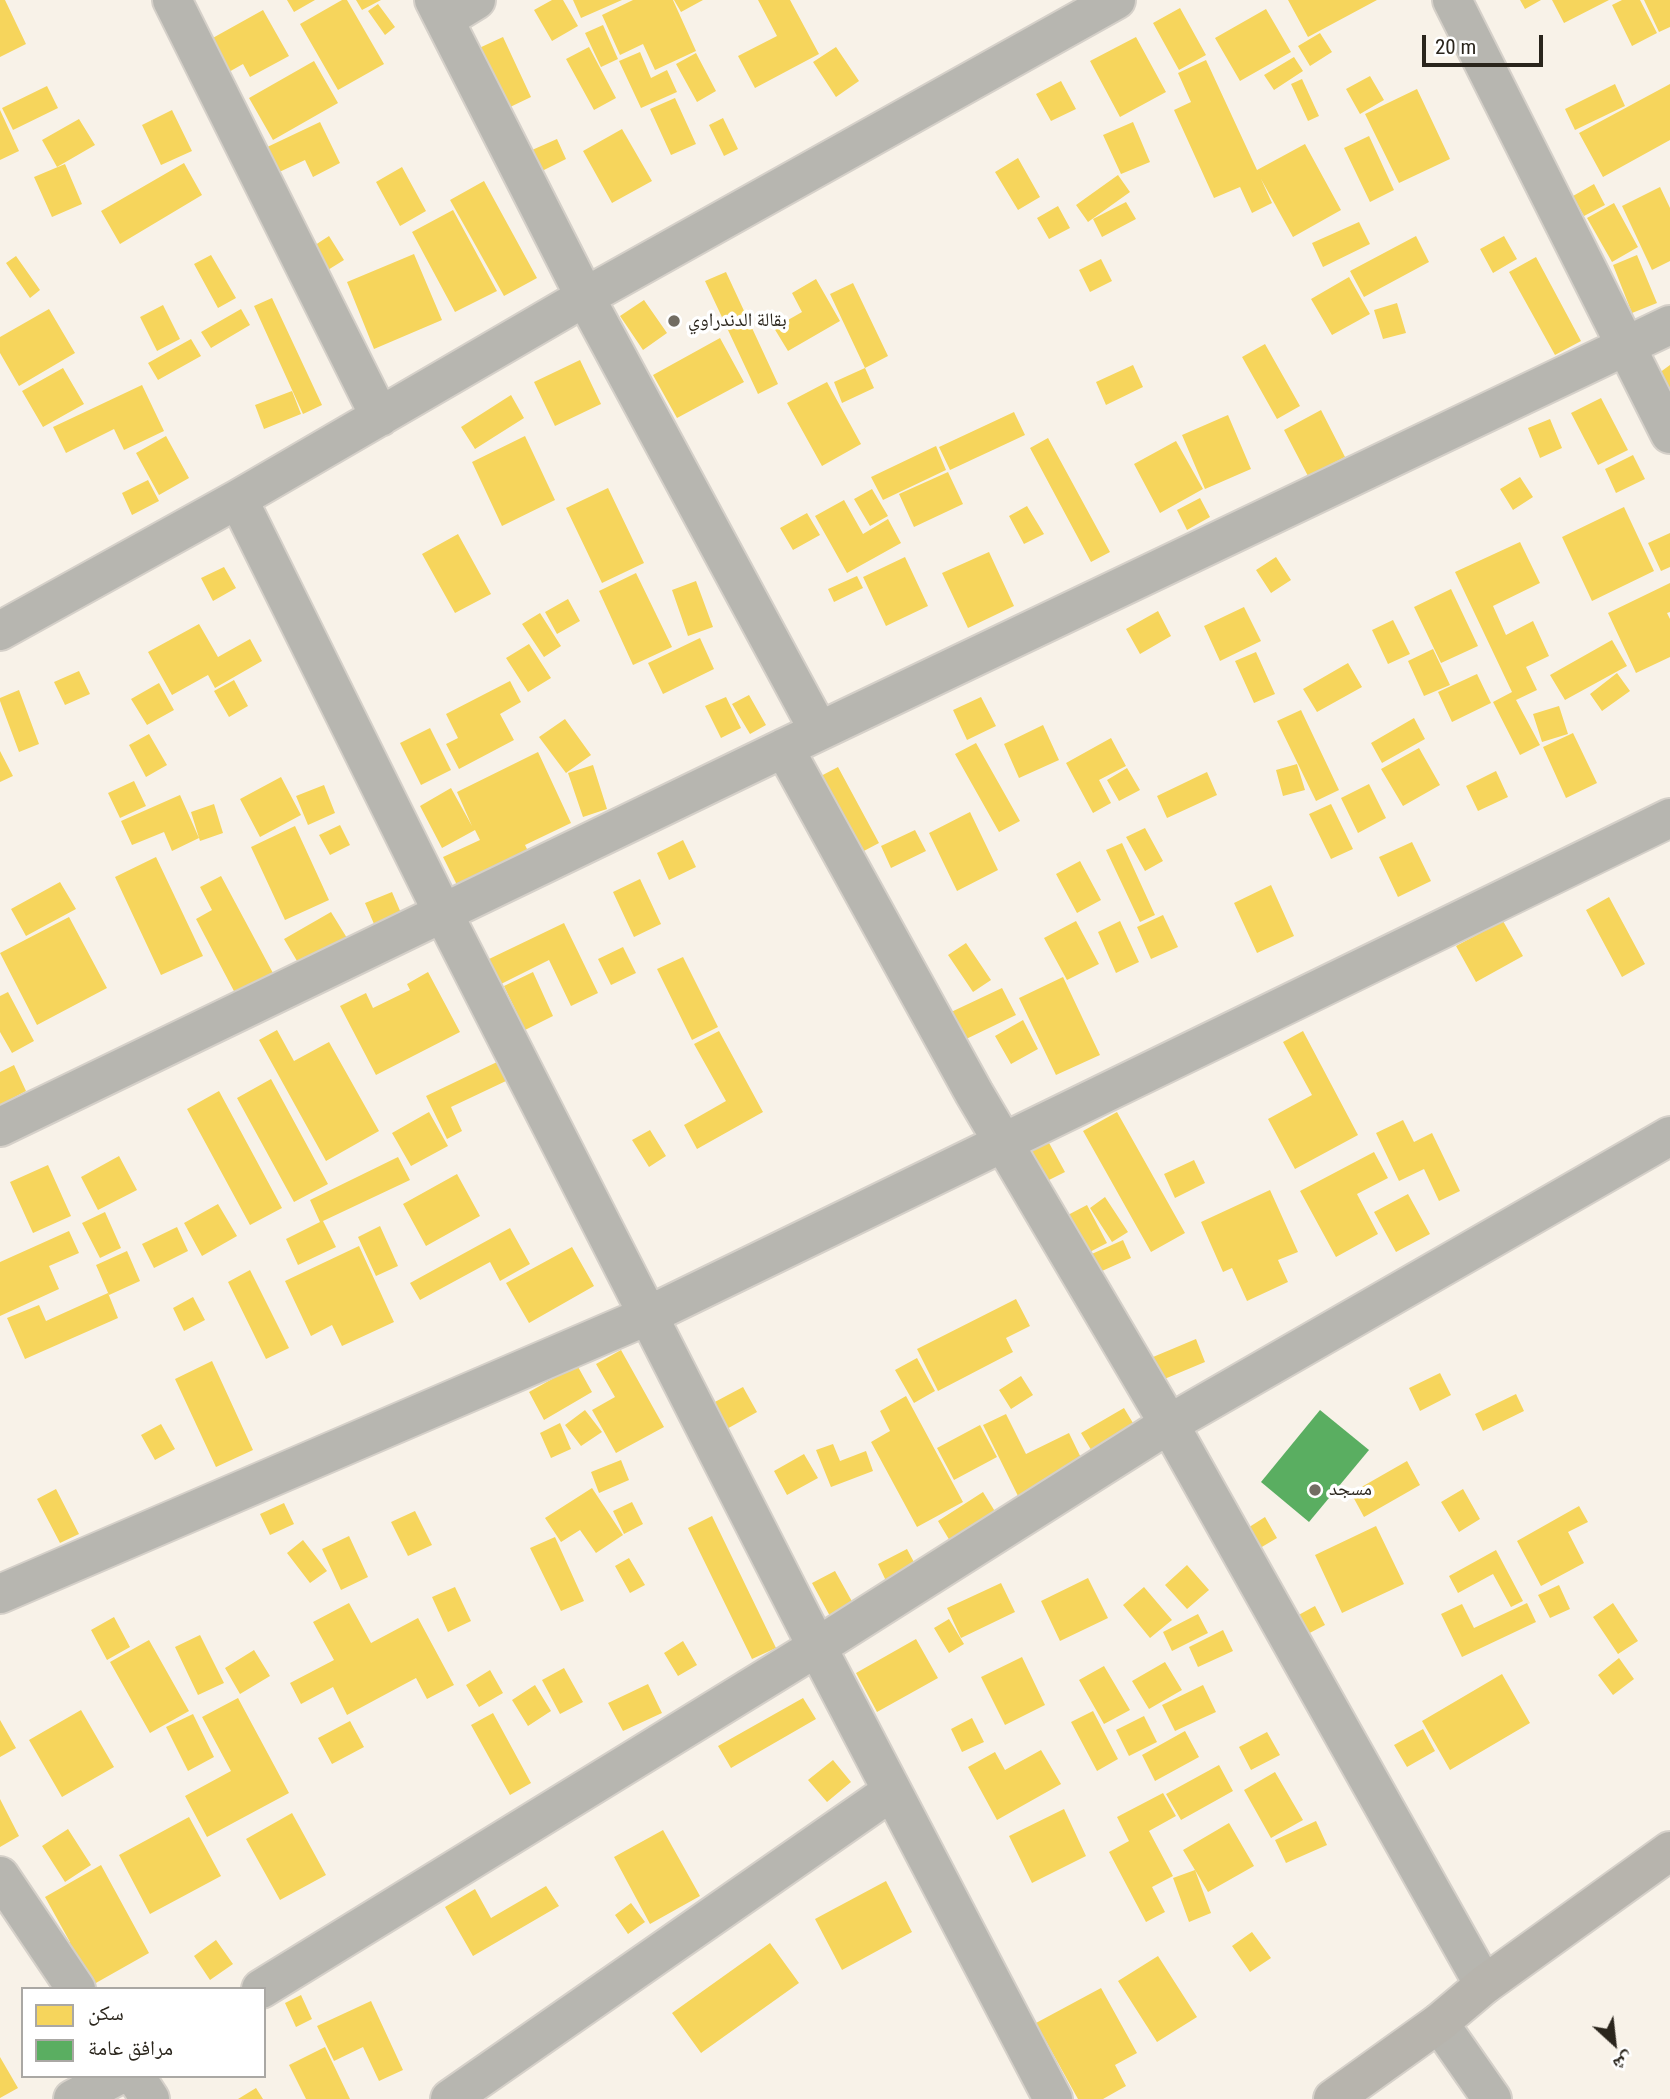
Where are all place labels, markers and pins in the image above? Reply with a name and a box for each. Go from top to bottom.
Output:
place label: بقالة الدندراوي [688,310,787,332]
marker: بقالة الدندراوي [666,313,682,329]
place label: مسجد [1329,1479,1372,1501]
marker: مسجد [1307,1482,1323,1498]

